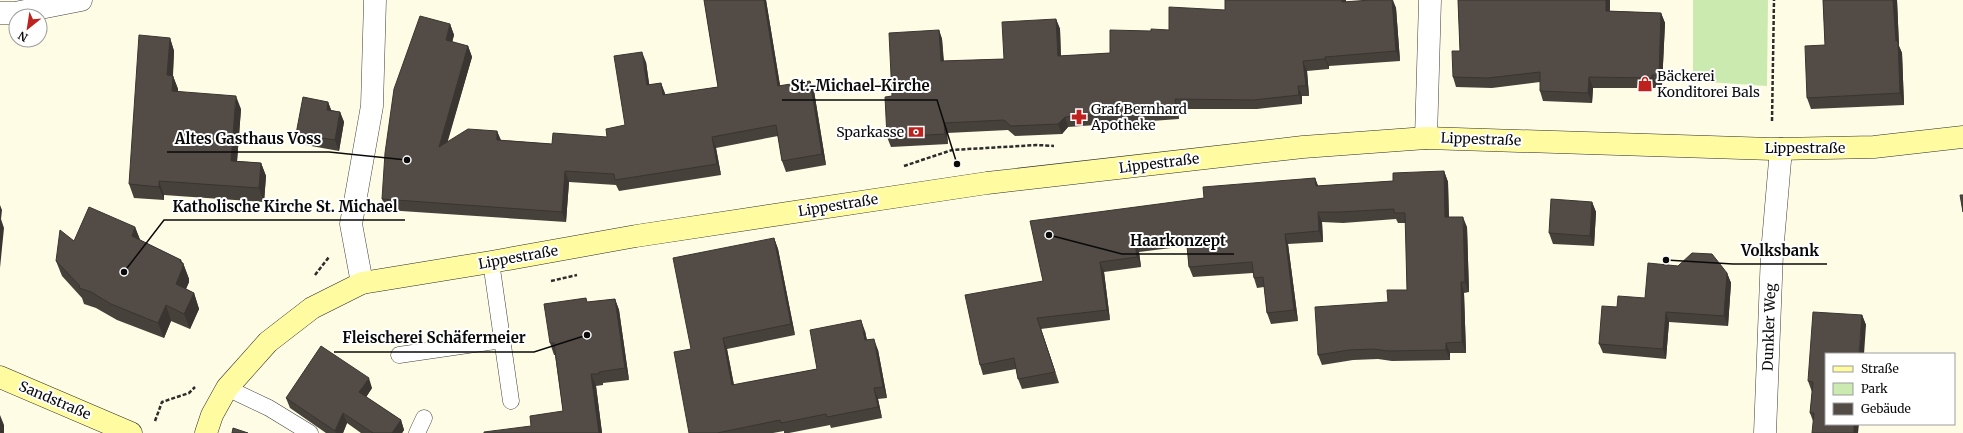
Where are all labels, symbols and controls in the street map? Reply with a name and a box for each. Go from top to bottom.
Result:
north arrow [8,8,48,48]
text: N [15,28,30,45]
place label: Bäckerei Konditorei Bals [1657,67,1760,101]
callout: St.-Michael-Kirche [782,73,937,100]
shop icon: Bäckerei Konditorei Bals [1636,75,1654,93]
text: St.-Michael-Kirche [790,76,930,95]
place label: Graf Bernhard Apotheke [1090,100,1187,134]
pharmacy icon: Graf Bernhard Apotheke [1070,108,1088,126]
place label: Sparkasse [836,123,904,141]
bank icon: Sparkasse [907,123,925,141]
callout: Altes Gasthaus Voss [167,125,329,152]
text: Altes Gasthaus Voss [174,129,322,148]
street label: Lippestraße [1440,129,1522,149]
street label: Lippestraße [1765,139,1845,157]
street label: Lippestraße [1118,149,1200,177]
street label: Lippestraße [797,190,879,220]
callout: Katholische Kirche St. Michael [164,193,405,220]
text: Katholische Kirche St. Michael [172,197,398,216]
callout: Haarkonzept [1122,227,1234,254]
text: Haarkonzept [1130,231,1226,250]
callout: Volksbank [1733,237,1827,264]
street label: Lippestraße [477,241,559,273]
text: Volksbank [1740,241,1819,260]
street label: Dunkler Weg [1758,282,1780,371]
callout: Fleischerei Schäfermeier [334,325,534,352]
text: Fleischerei Schäfermeier [342,328,526,347]
legend [1825,353,1955,425]
text: Straße [1861,361,1899,376]
street label: Sandstraße [16,377,94,423]
text: Park [1861,381,1888,396]
text: Gebäude [1861,401,1911,416]

